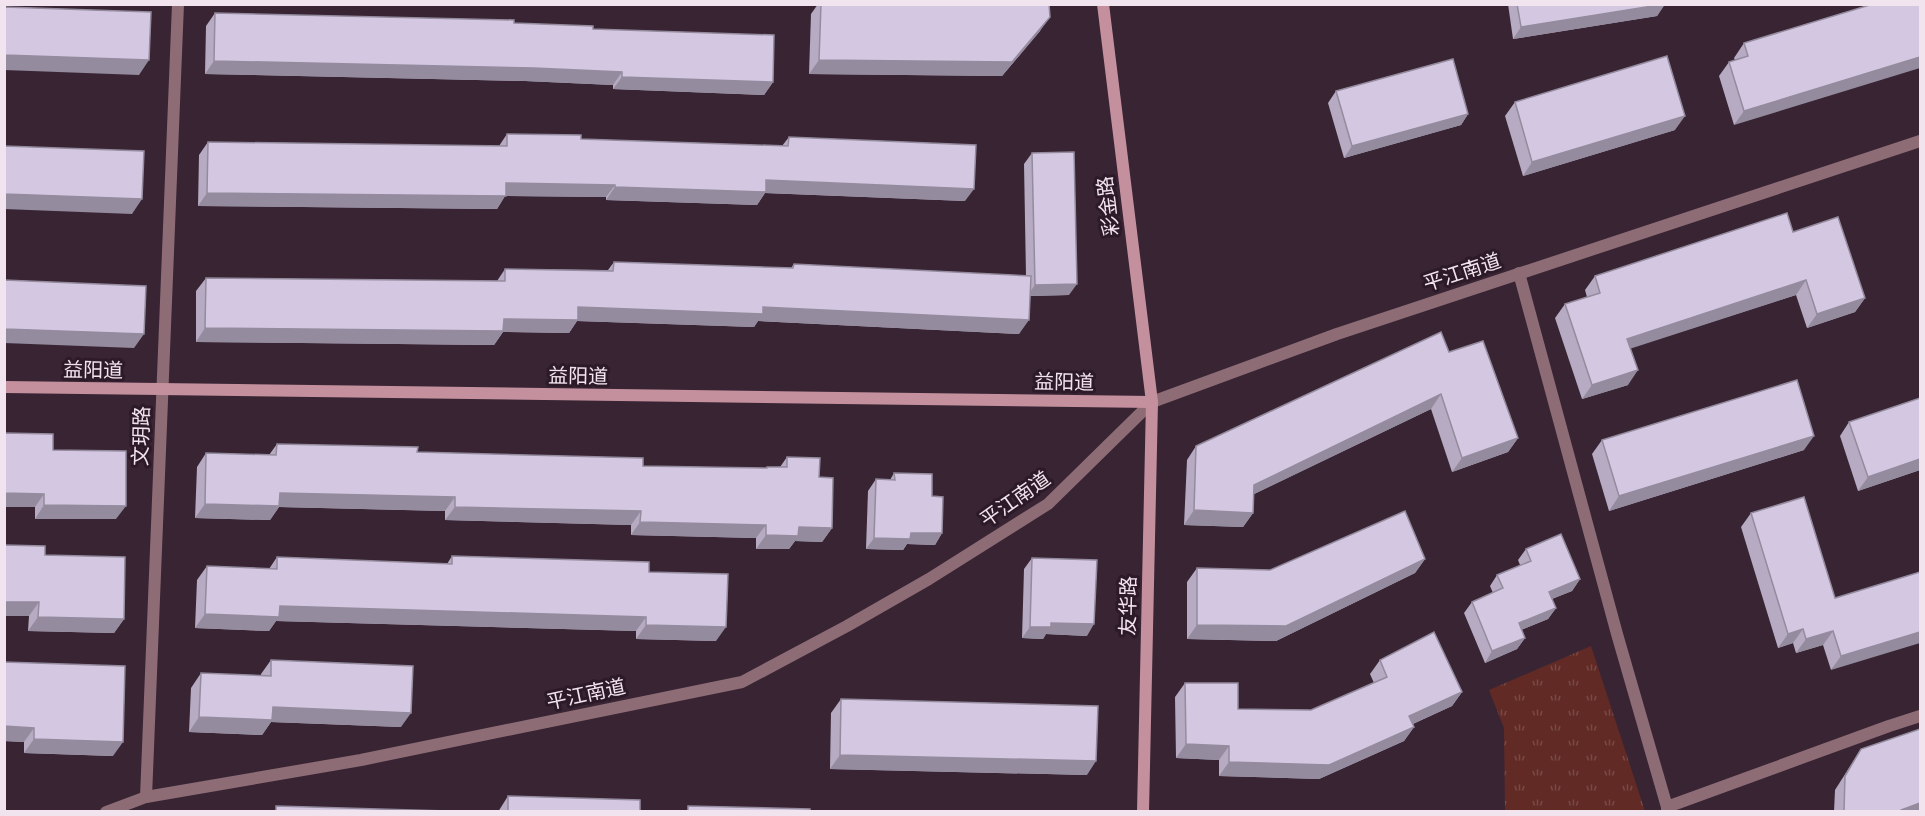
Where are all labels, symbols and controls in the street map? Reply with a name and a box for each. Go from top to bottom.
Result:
street label: 彩金路 [1092,175,1124,237]
street label: 平江南道 [1420,248,1504,296]
street label: 益阳道 [63,357,123,383]
street label: 益阳道 [548,363,608,389]
street label: 益阳道 [1034,369,1094,395]
street label: 文玥路 [128,406,154,466]
street label: 平江南道 [975,466,1055,532]
street label: 友华路 [1115,576,1141,636]
street label: 平江南道 [544,674,628,714]

